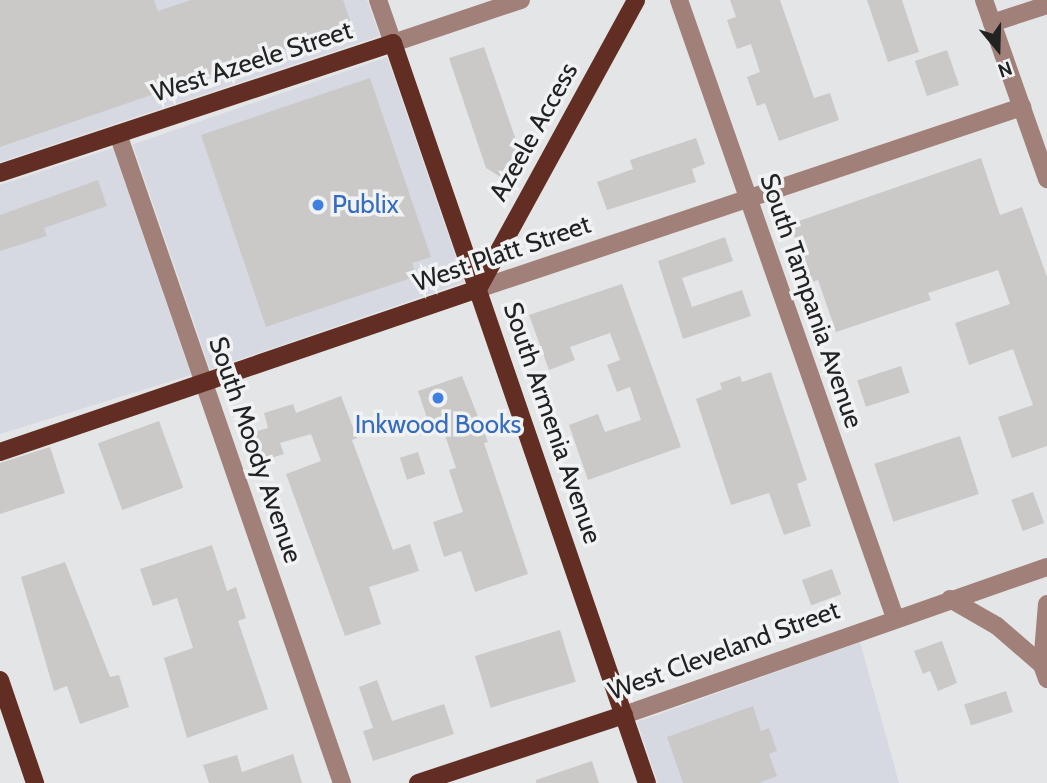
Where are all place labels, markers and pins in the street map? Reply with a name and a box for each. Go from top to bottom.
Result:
place label: Publix [332,189,399,221]
marker: Publix [310,197,326,213]
marker: Inkwood Books [430,390,446,406]
place label: Inkwood Books [355,409,521,441]

